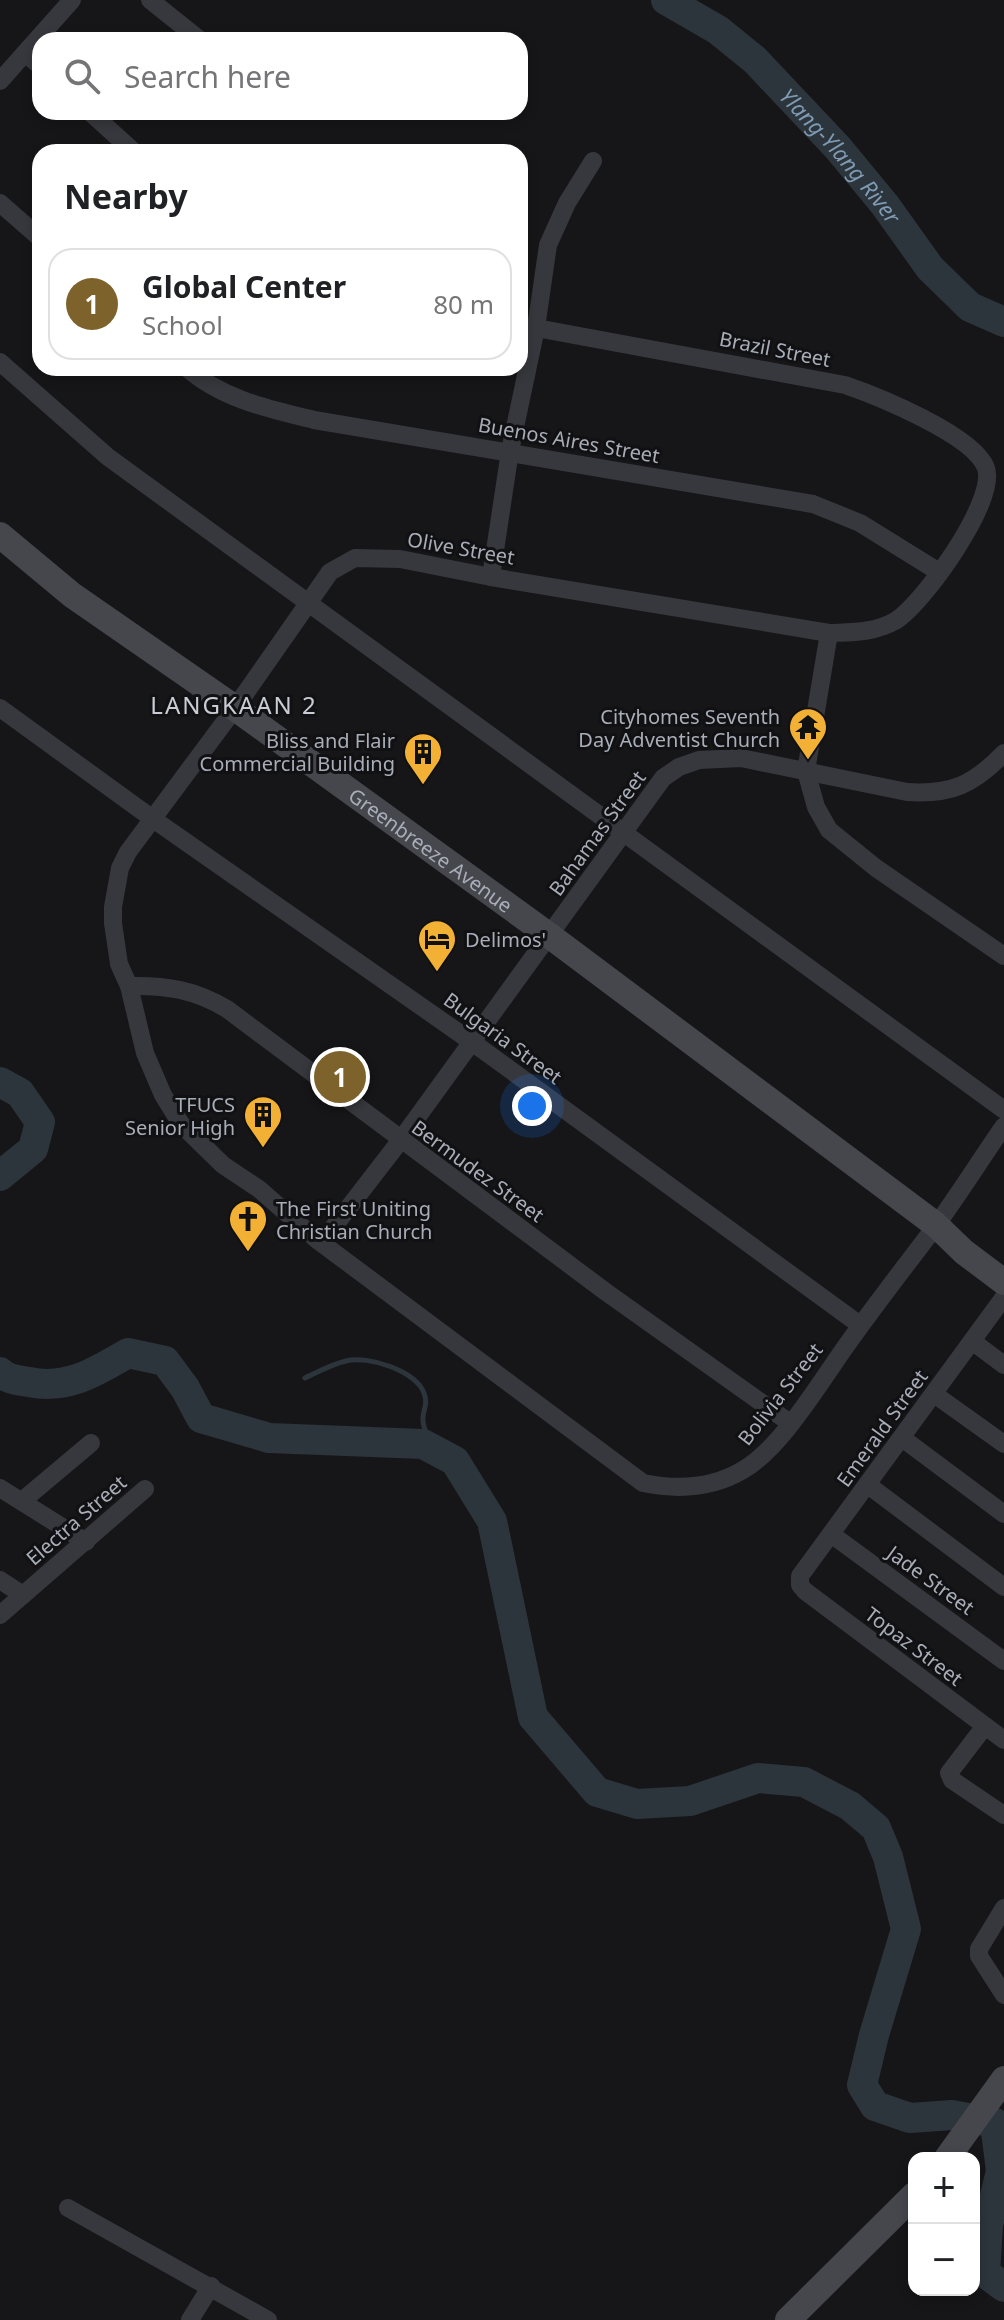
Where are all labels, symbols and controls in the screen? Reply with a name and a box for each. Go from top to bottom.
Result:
search box [32,32,528,120]
icon: search [60,54,104,98]
text: Search here [124,56,291,97]
water label: Ylang-Ylang River [774,81,909,230]
text: Nearby [64,173,188,219]
text: Global Center [142,266,346,307]
text: 1 [85,286,99,322]
text: 80 m [433,286,494,322]
text: School [142,307,223,343]
street label: Brazil Street [717,325,833,373]
street label: Buenos Aires Street [476,411,662,469]
street label: Olive Street [405,525,517,571]
district label: LANGKAAN 2 [150,688,318,721]
place label: Cityhomes Seventh Day Adventist Church [578,703,780,753]
temple icon: Cityhomes Seventh Day Adventist Church [787,706,829,761]
place label: Bliss and Flair Commercial Building [200,727,395,777]
building icon: Bliss and Flair Commercial Building [402,731,444,786]
street label: Bahamas Street [542,765,652,901]
street label: Greenbreeze Avenue [344,781,518,918]
hotel icon: Delimos' [416,918,458,973]
place label: Delimos' [465,926,546,953]
street label: Bulgaria Street [439,986,567,1090]
pin: 1 [314,1047,366,1107]
your location [512,1086,552,1126]
place label: TFUCS Senior High [125,1091,235,1141]
building icon: TFUCS Senior High [242,1094,284,1149]
street label: Bermudez Street [406,1114,550,1228]
place label: The First Uniting Christian Church [276,1195,432,1245]
church icon: The First Uniting Christian Church [227,1198,269,1253]
street label: Bolivia Street [731,1337,829,1451]
street label: Emerald Street [830,1364,934,1492]
street label: Electra Street [20,1469,132,1571]
street label: Jade Street [880,1538,980,1621]
street label: Topaz Street [860,1600,968,1692]
map controls [908,2152,980,2296]
button: + [908,2152,980,2224]
button: − [908,2224,980,2296]

